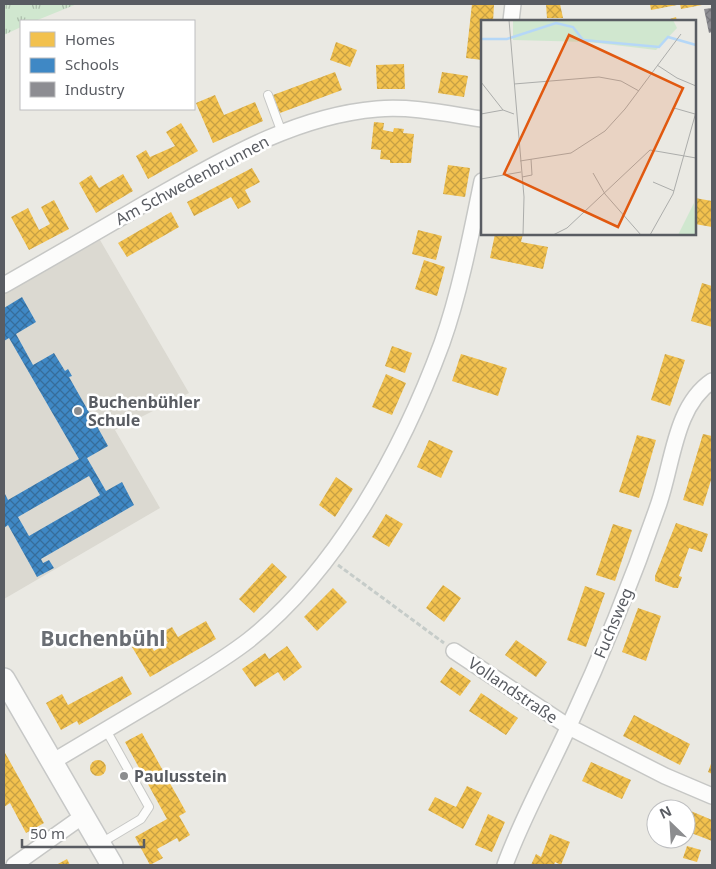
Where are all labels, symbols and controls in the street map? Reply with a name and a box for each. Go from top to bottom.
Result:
legend [20,20,195,110]
inset map [481,20,696,235]
text: Homes [65,29,115,49]
text: Schools [65,54,119,74]
text: Industry [65,79,125,99]
street label: Am Schwedenbrunnen [111,130,273,230]
place label: Buchenbühler Schule [88,391,200,431]
marker: Buchenbühler Schule [72,405,84,417]
street label: Fuchsweg [588,584,638,662]
district label: Buchenbühl [40,624,166,652]
street label: Vollandstraße [464,652,562,728]
place label: Paulusstein [134,765,227,787]
marker: Paulusstein [118,770,130,782]
north arrow [646,799,696,849]
text: N [656,801,674,823]
scale bar [22,816,145,848]
text: 50 m [30,823,65,843]

